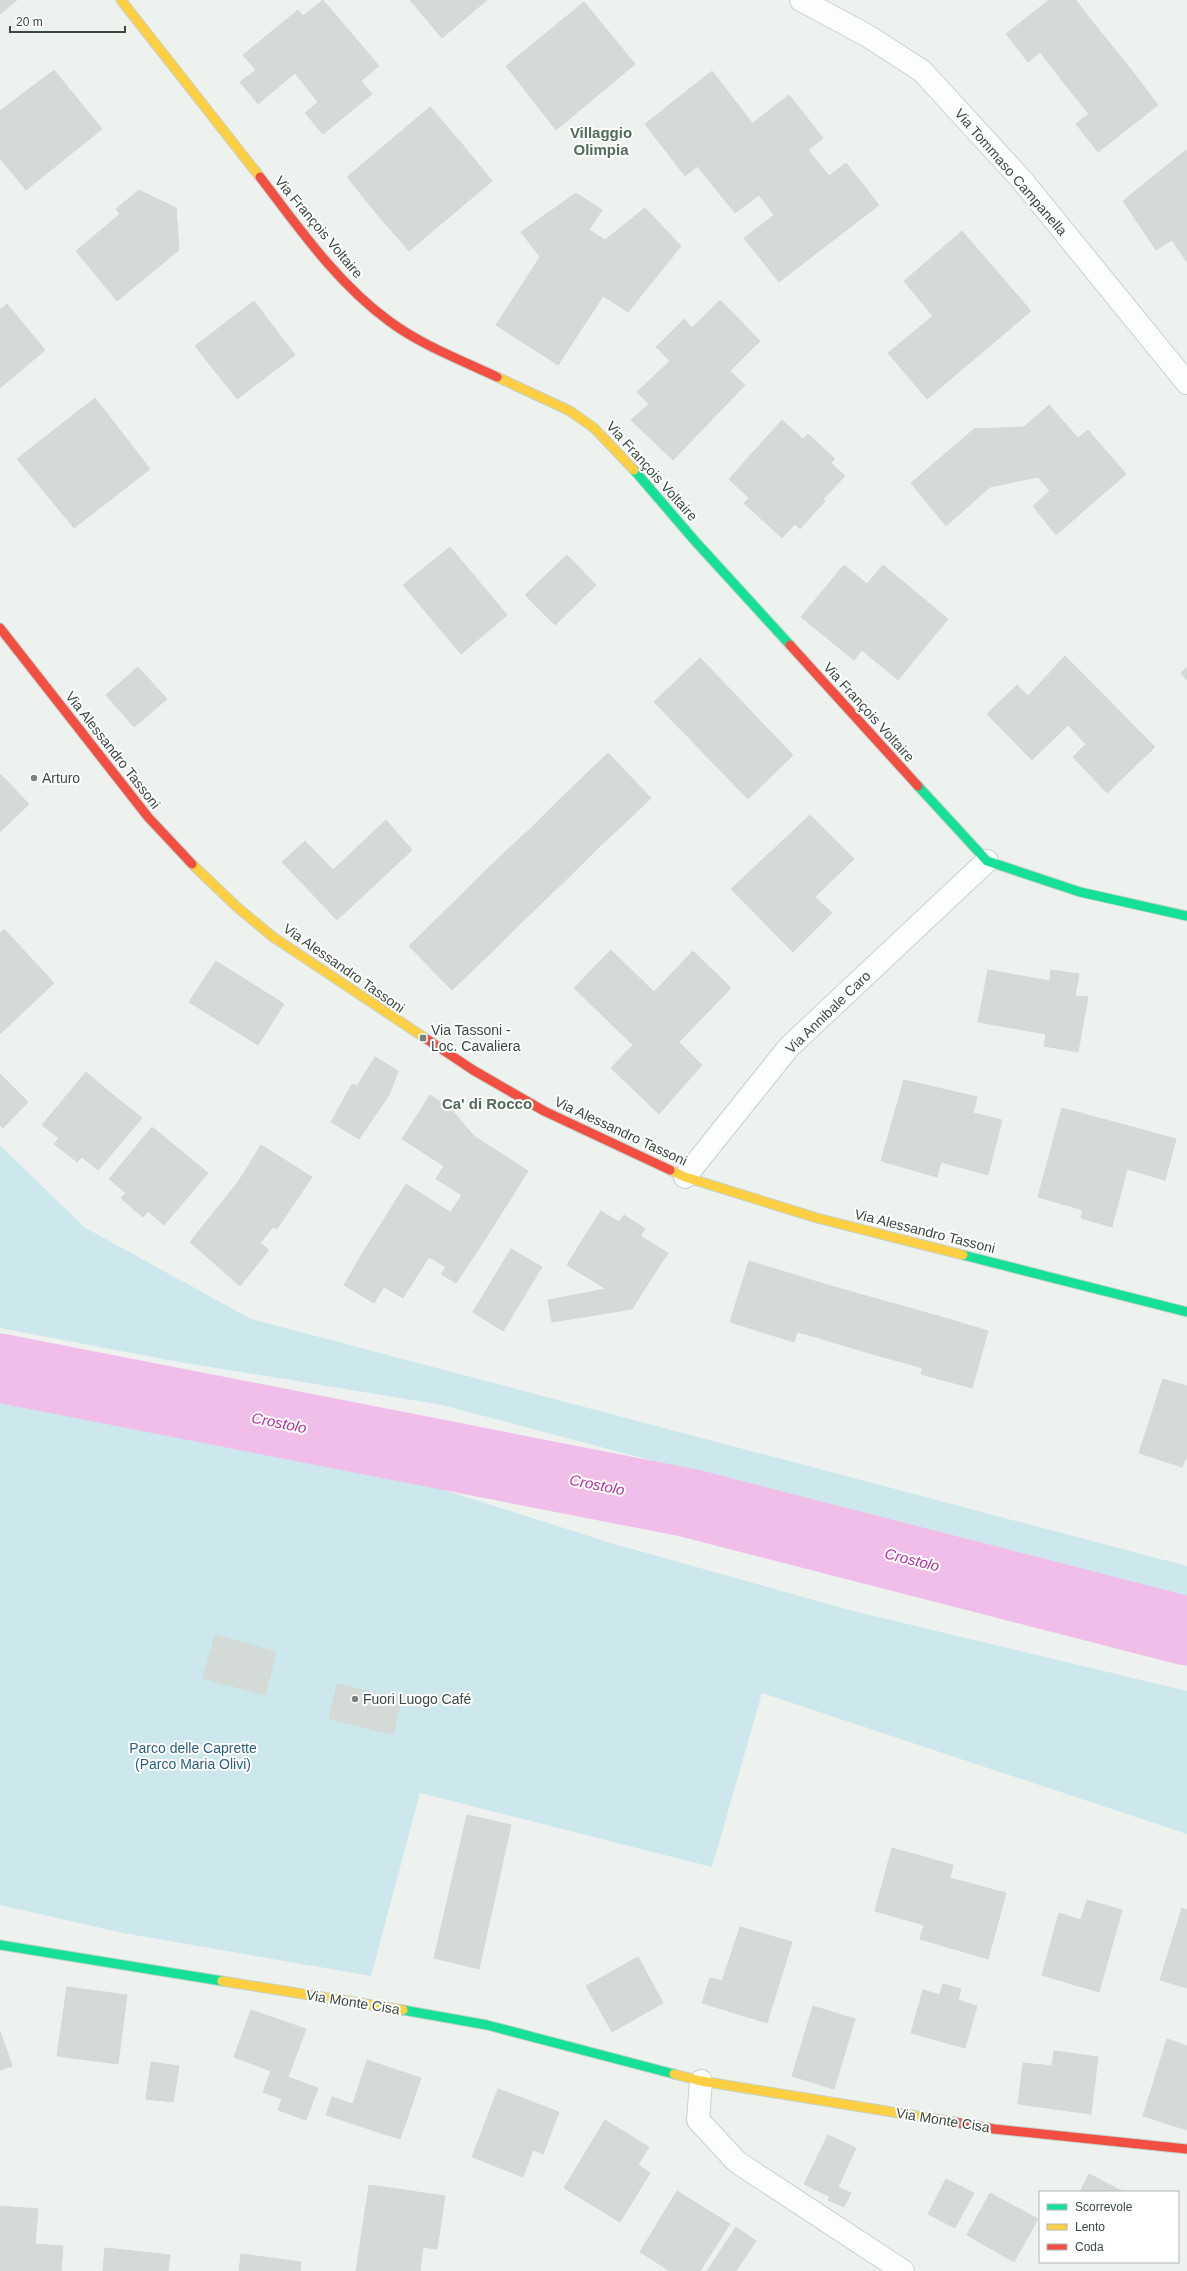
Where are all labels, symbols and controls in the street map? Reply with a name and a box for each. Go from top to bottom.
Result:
scale bar [10,8,125,34]
text: 20 m [16,15,43,29]
street label: Via Tommaso Campanella [952,105,1071,239]
district label: Villaggio Olimpia [570,124,632,158]
street label: Via François Voltaire [272,173,366,281]
street label: Via François Voltaire [603,418,701,524]
street label: Via François Voltaire [820,659,918,765]
street label: Via Alessandro Tassoni [62,688,164,812]
place label: Arturo [42,770,80,786]
marker: Arturo [29,773,39,783]
street label: Via Alessandro Tassoni [280,920,408,1016]
street label: Via Annibale Caro [782,967,874,1057]
place label: Via Tassoni - Loc. Cavaliera [431,1022,521,1054]
marker: Via Tassoni - Loc. Cavaliera [418,1033,428,1043]
street label: Via Alessandro Tassoni [552,1093,690,1169]
district label: Ca' di Rocco [442,1095,532,1112]
street label: Via Alessandro Tassoni [853,1206,997,1256]
water label: Crostolo [250,1409,308,1436]
water label: Crostolo [568,1471,626,1498]
water label: Crostolo [883,1545,941,1575]
place label: Fuori Luogo Café [363,1691,471,1707]
marker: Fuori Luogo Café [350,1694,360,1704]
park label: Parco delle Caprette (Parco Maria Olivi) [129,1740,257,1772]
street label: Via Monte Cisa [305,1987,401,2017]
street label: Via Monte Cisa [895,2105,991,2135]
legend [1039,2191,1179,2263]
text: Scorrevole [1075,2200,1133,2214]
text: Lento [1075,2220,1105,2234]
text: Coda [1075,2240,1104,2254]

